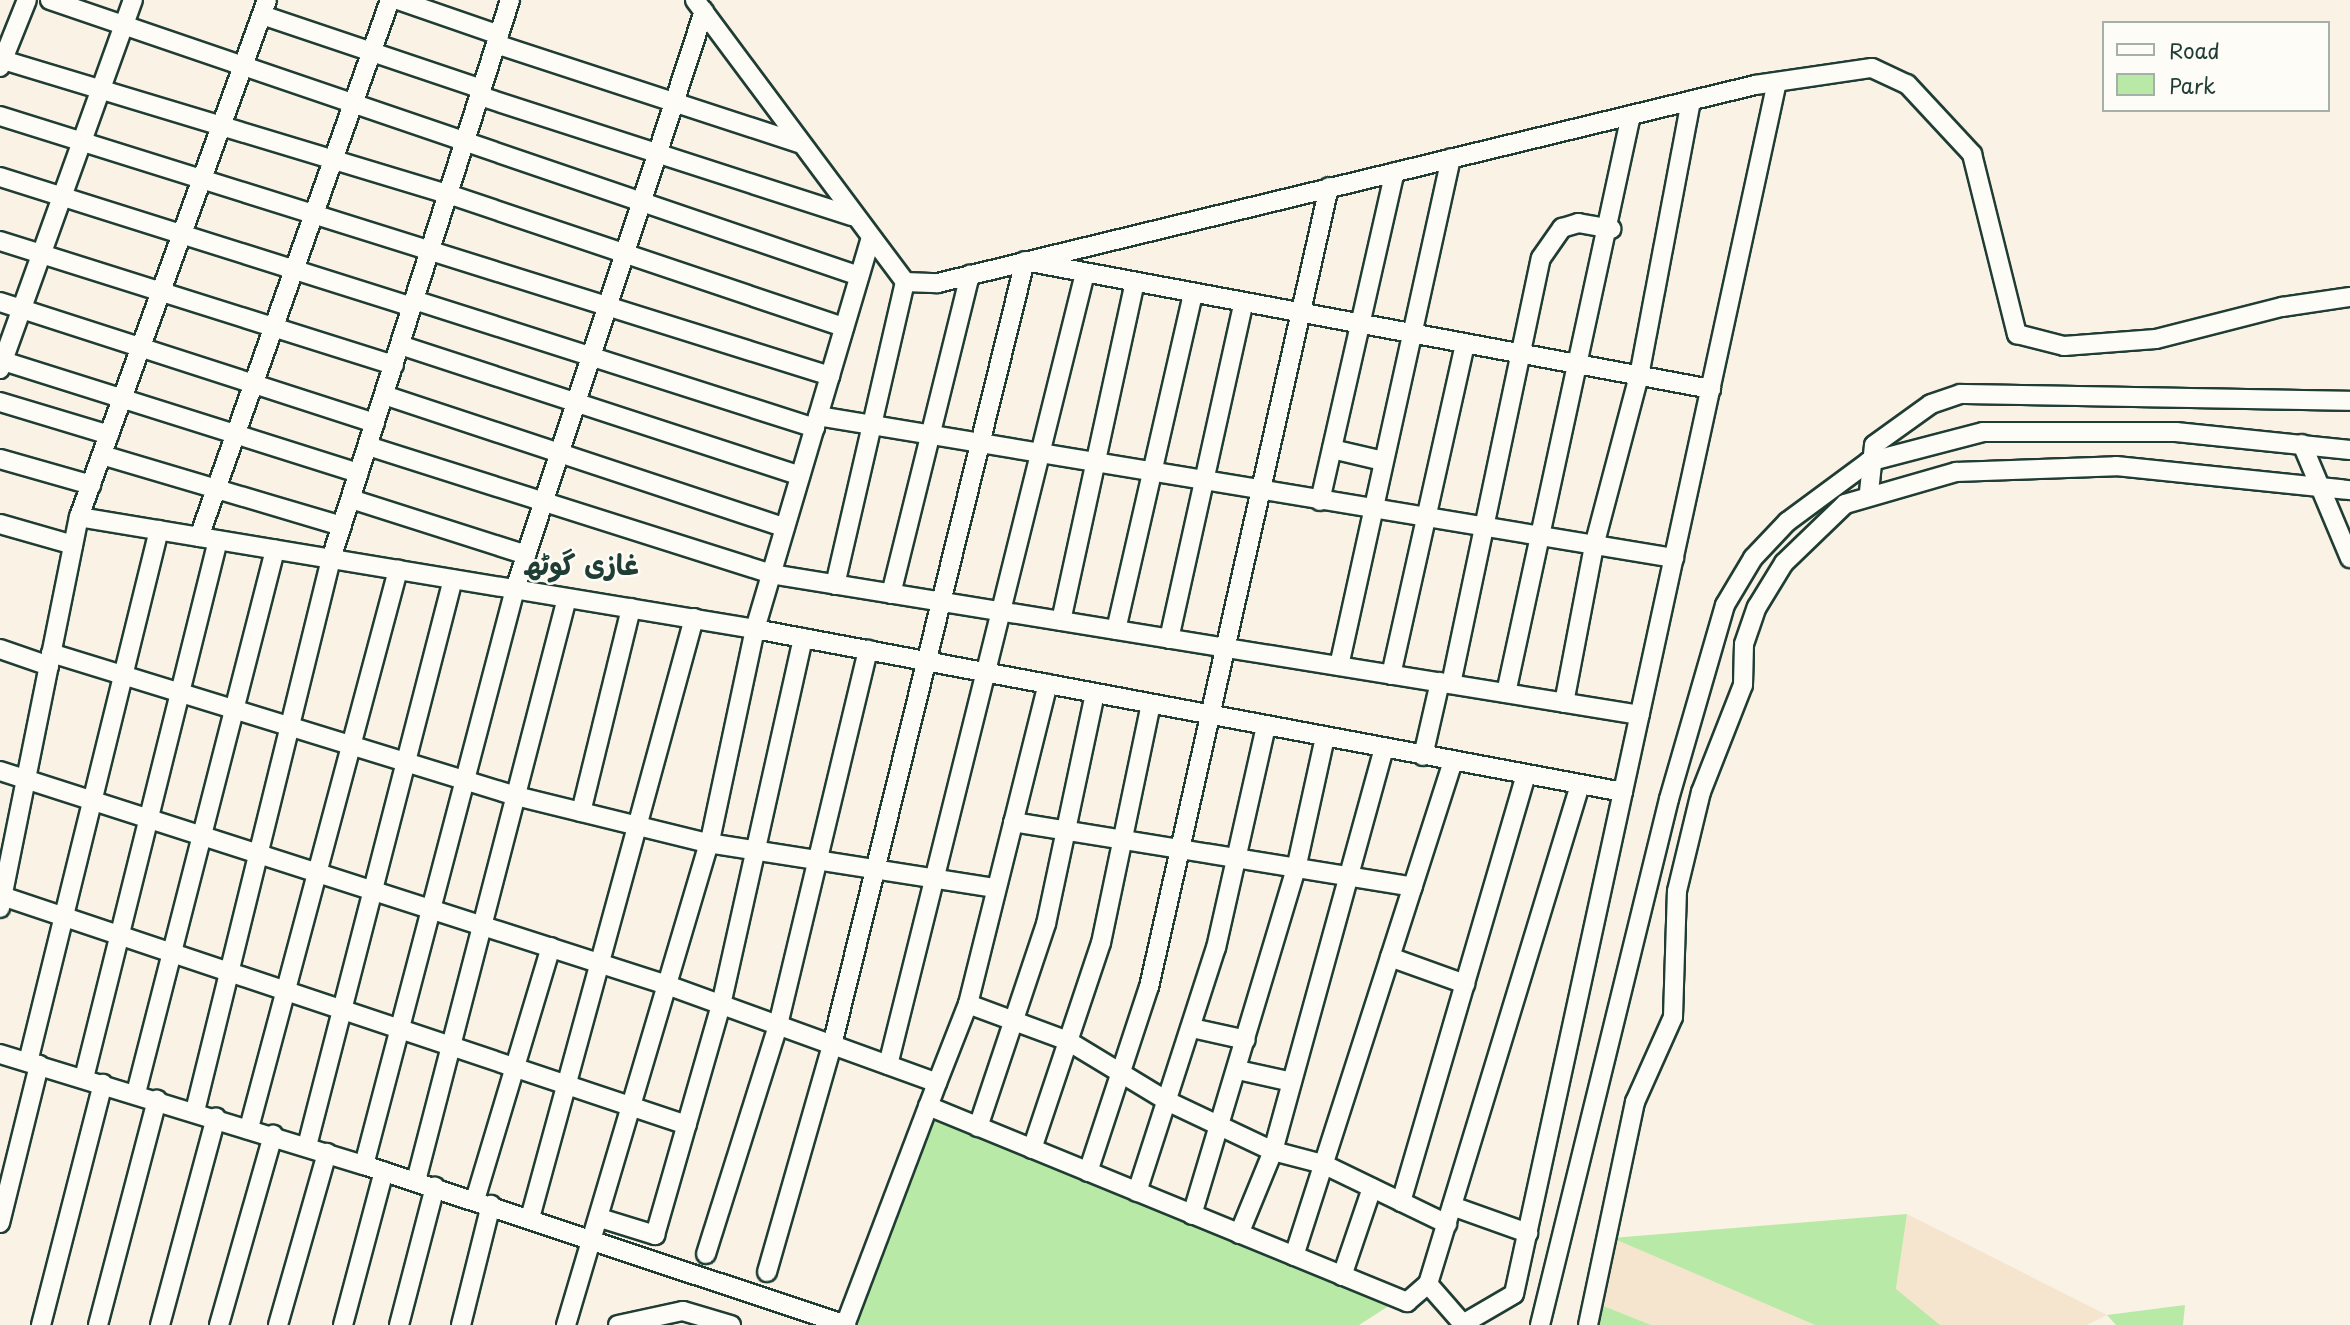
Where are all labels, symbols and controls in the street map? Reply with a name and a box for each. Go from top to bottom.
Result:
legend [2102,21,2329,112]
text: Road [2169,34,2220,66]
text: Park [2169,69,2216,101]
district label: غازی گوٹھ [523,547,639,581]

